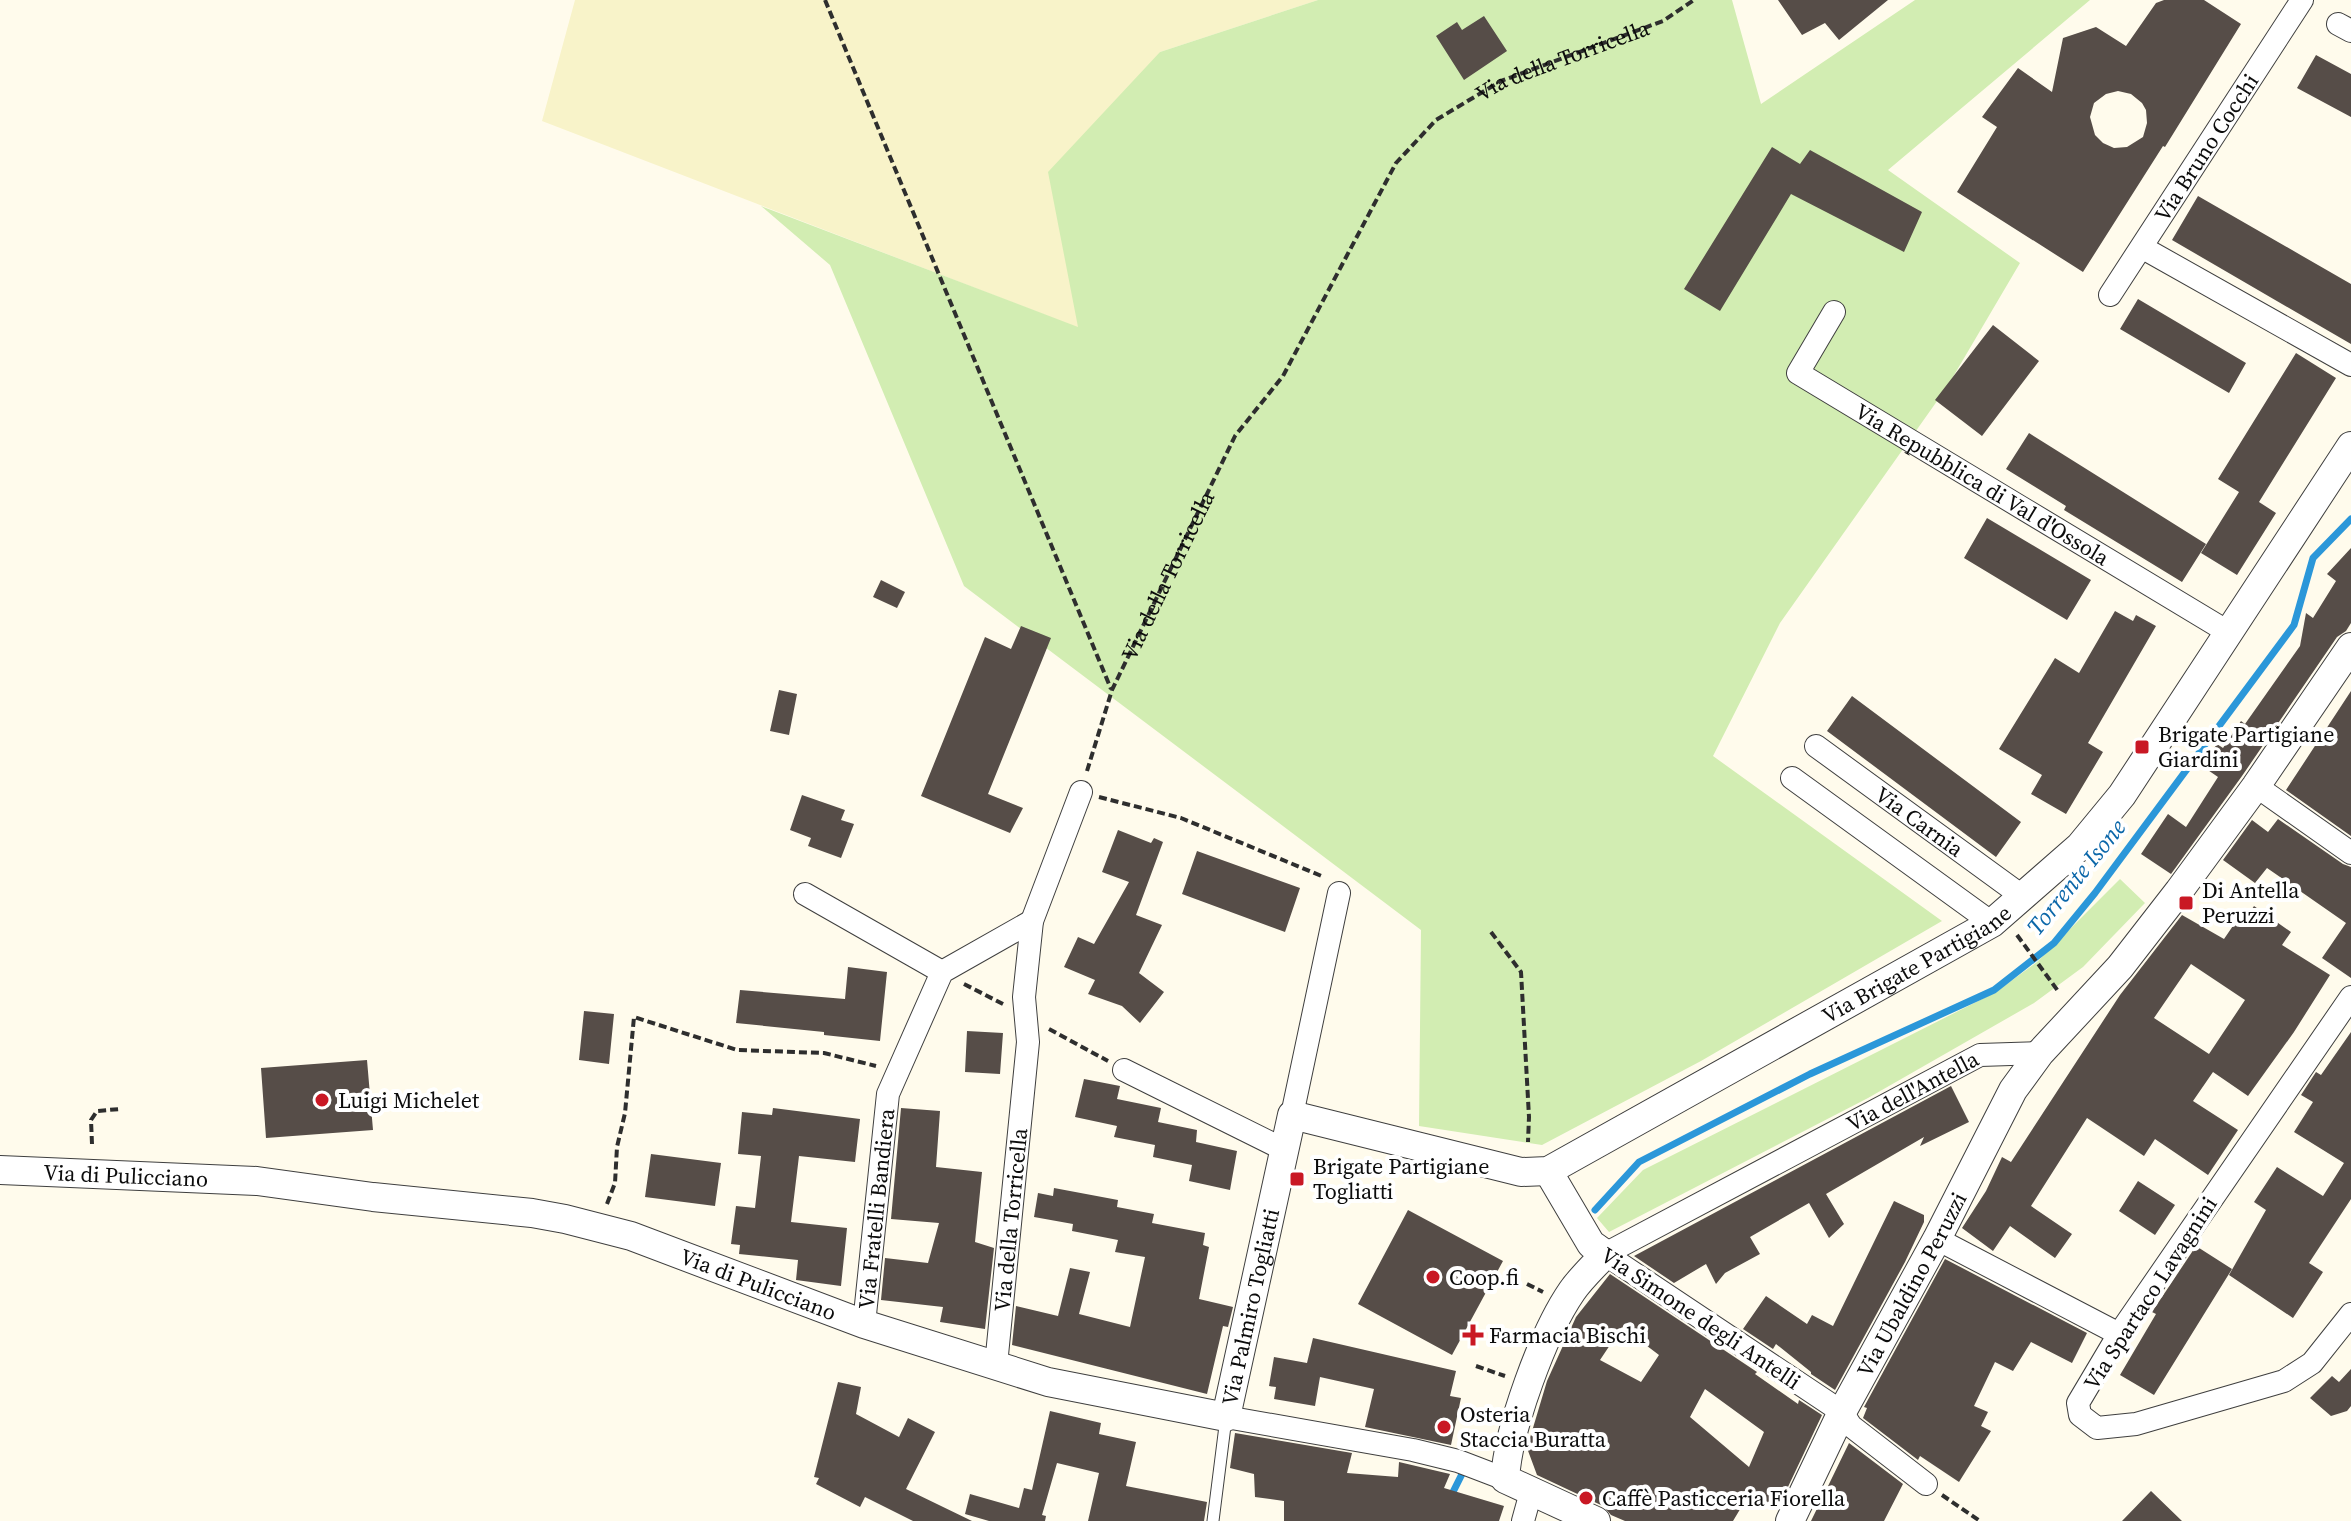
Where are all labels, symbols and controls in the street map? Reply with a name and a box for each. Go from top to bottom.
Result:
street label: Via della Torricella [1470,12,1654,108]
street label: Via Bruno Cocchi [2147,68,2265,227]
street label: Via Repubblica di Val d'Ossola [1850,396,2116,573]
street label: Via della Torricella [1114,485,1221,665]
place label: Brigate Partigiane Giardini [2158,719,2334,774]
marker: Brigate Partigiane Giardini [2133,738,2151,756]
street label: Via Carnia [1869,779,1970,864]
water label: Torrente Isone [2019,812,2133,942]
place label: Di Antella Peruzzi [2202,875,2300,930]
marker: Di Antella Peruzzi [2177,894,2195,912]
street label: Via Brigate Partigiane [1816,898,2018,1030]
street label: Via dell'Antella [1841,1043,1984,1138]
place label: Luigi Michelet [338,1085,480,1115]
marker: Luigi Michelet [313,1091,331,1109]
street label: Via Fratelli Bandiera [851,1106,901,1310]
street label: Via della Torricella [986,1126,1034,1313]
place label: Brigate Partigiane Togliatti [1313,1151,1489,1206]
street label: Via di Pulicciano [43,1157,209,1194]
marker: Brigate Partigiane Togliatti [1288,1170,1306,1188]
street label: Via Ubaldino Peruzzi [1849,1187,1973,1382]
street label: Via Spartaco Lavagnini [2076,1191,2224,1395]
street label: Via Palmiro Togliatti [1214,1206,1286,1408]
street label: Via Simone degli Antelli [1595,1240,1807,1396]
street label: Via di Pulicciano [676,1241,841,1327]
place label: Coop.fi [1449,1262,1519,1292]
marker: Coop.fi [1424,1268,1442,1286]
place label: Farmacia Bischi [1489,1320,1646,1350]
marker: Farmacia Bischi [1464,1326,1482,1344]
place label: Osteria Staccia Buratta [1460,1399,1607,1454]
marker: Osteria Staccia Buratta [1435,1418,1453,1436]
place label: Caffè Pasticceria Fiorella [1602,1483,1846,1513]
marker: Caffè Pasticceria Fiorella [1577,1489,1595,1507]

